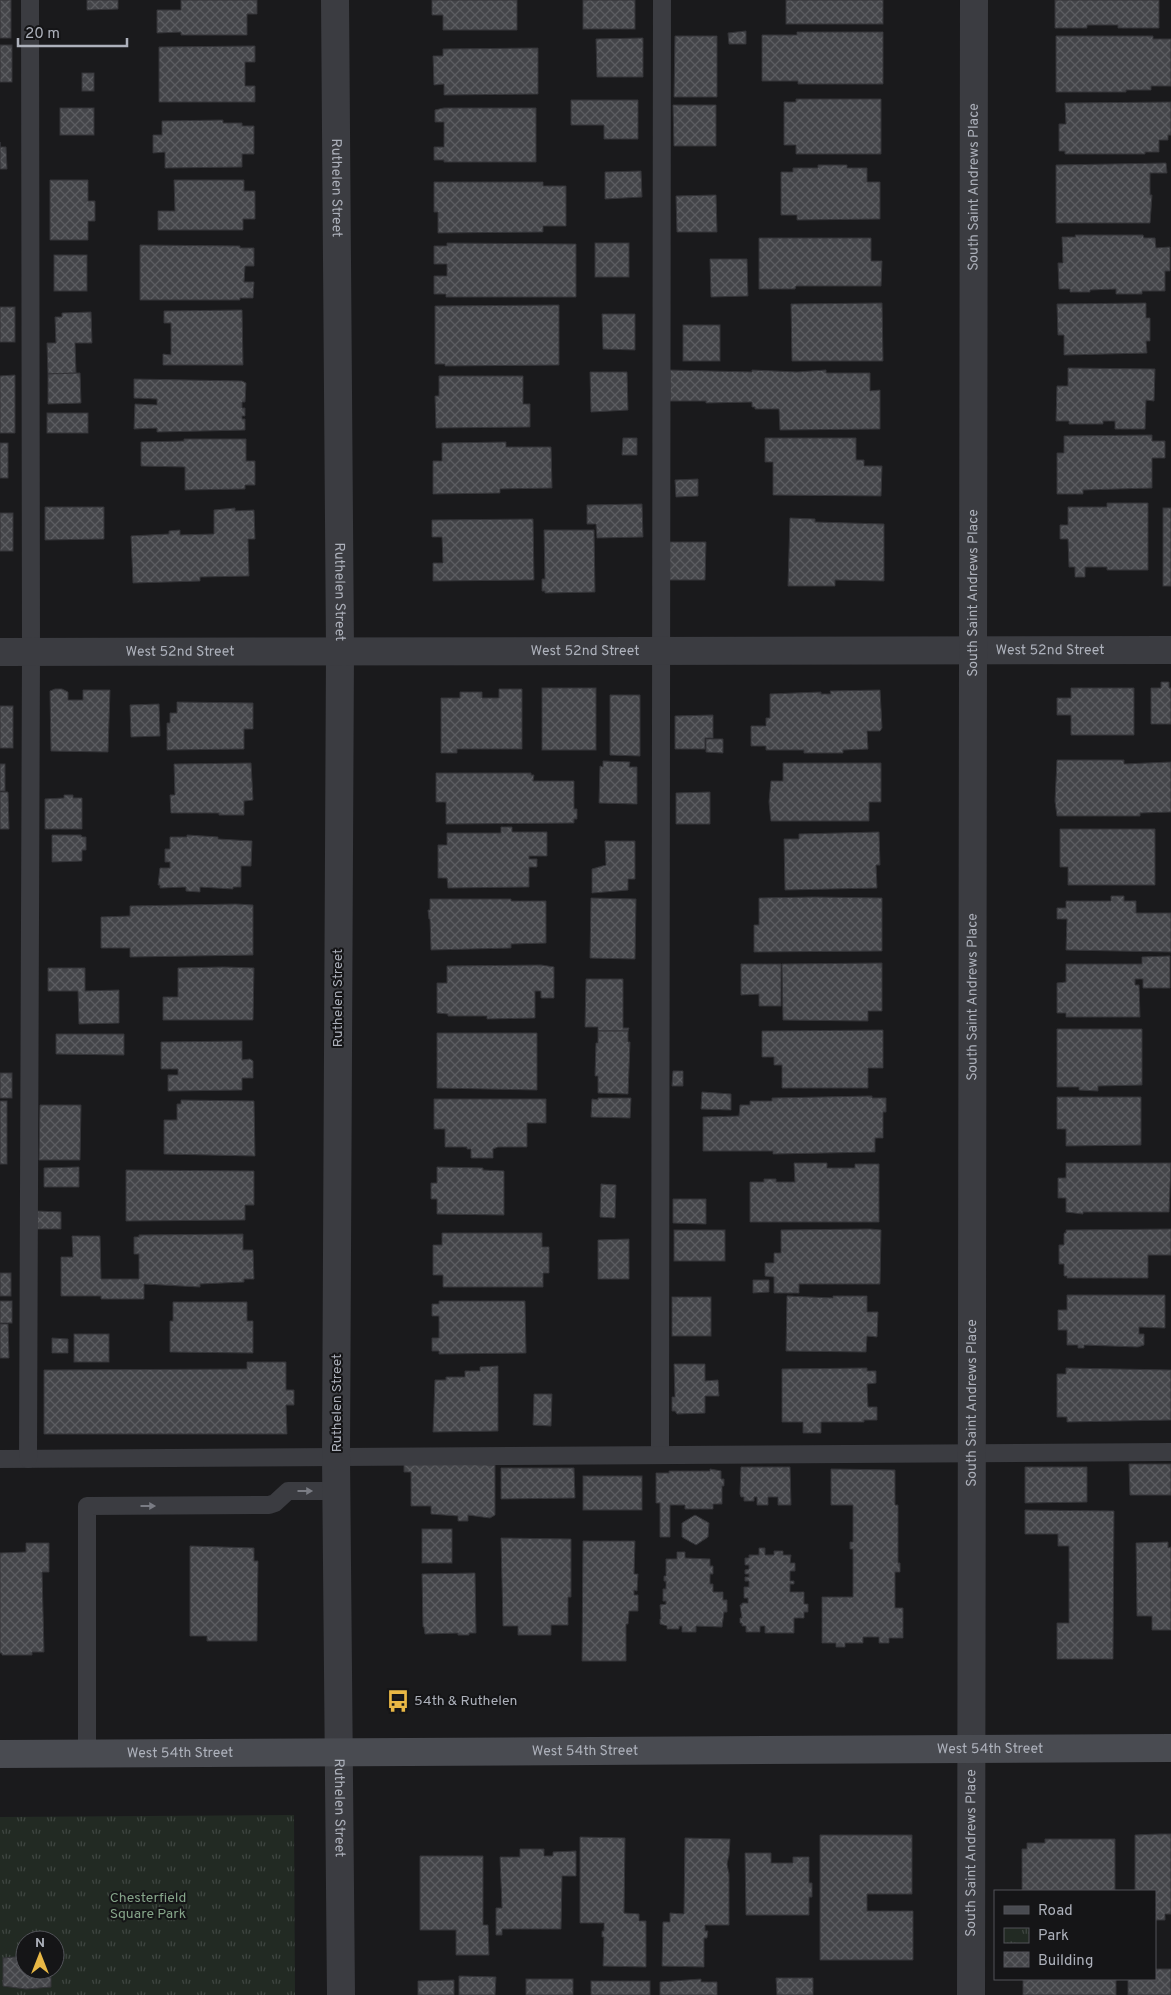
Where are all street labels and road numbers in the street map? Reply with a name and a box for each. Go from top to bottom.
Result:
street label: South Saint Andrews Place [965,103,982,271]
street label: Ruthelen Street [328,139,345,237]
street label: South Saint Andrews Place [964,509,982,677]
street label: Ruthelen Street [331,543,348,641]
street label: West 52nd Street [530,642,640,660]
street label: West 52nd Street [995,642,1105,659]
street label: West 52nd Street [125,643,235,660]
street label: South Saint Andrews Place [964,913,981,1081]
street label: Ruthelen Street [330,949,347,1047]
street label: South Saint Andrews Place [963,1319,981,1487]
street label: Ruthelen Street [329,1354,346,1452]
street label: West 54th Street [937,1740,1043,1758]
street label: West 54th Street [532,1742,638,1760]
street label: West 54th Street [127,1744,233,1762]
street label: Ruthelen Street [330,1758,348,1857]
street label: South Saint Andrews Place [963,1769,980,1937]

